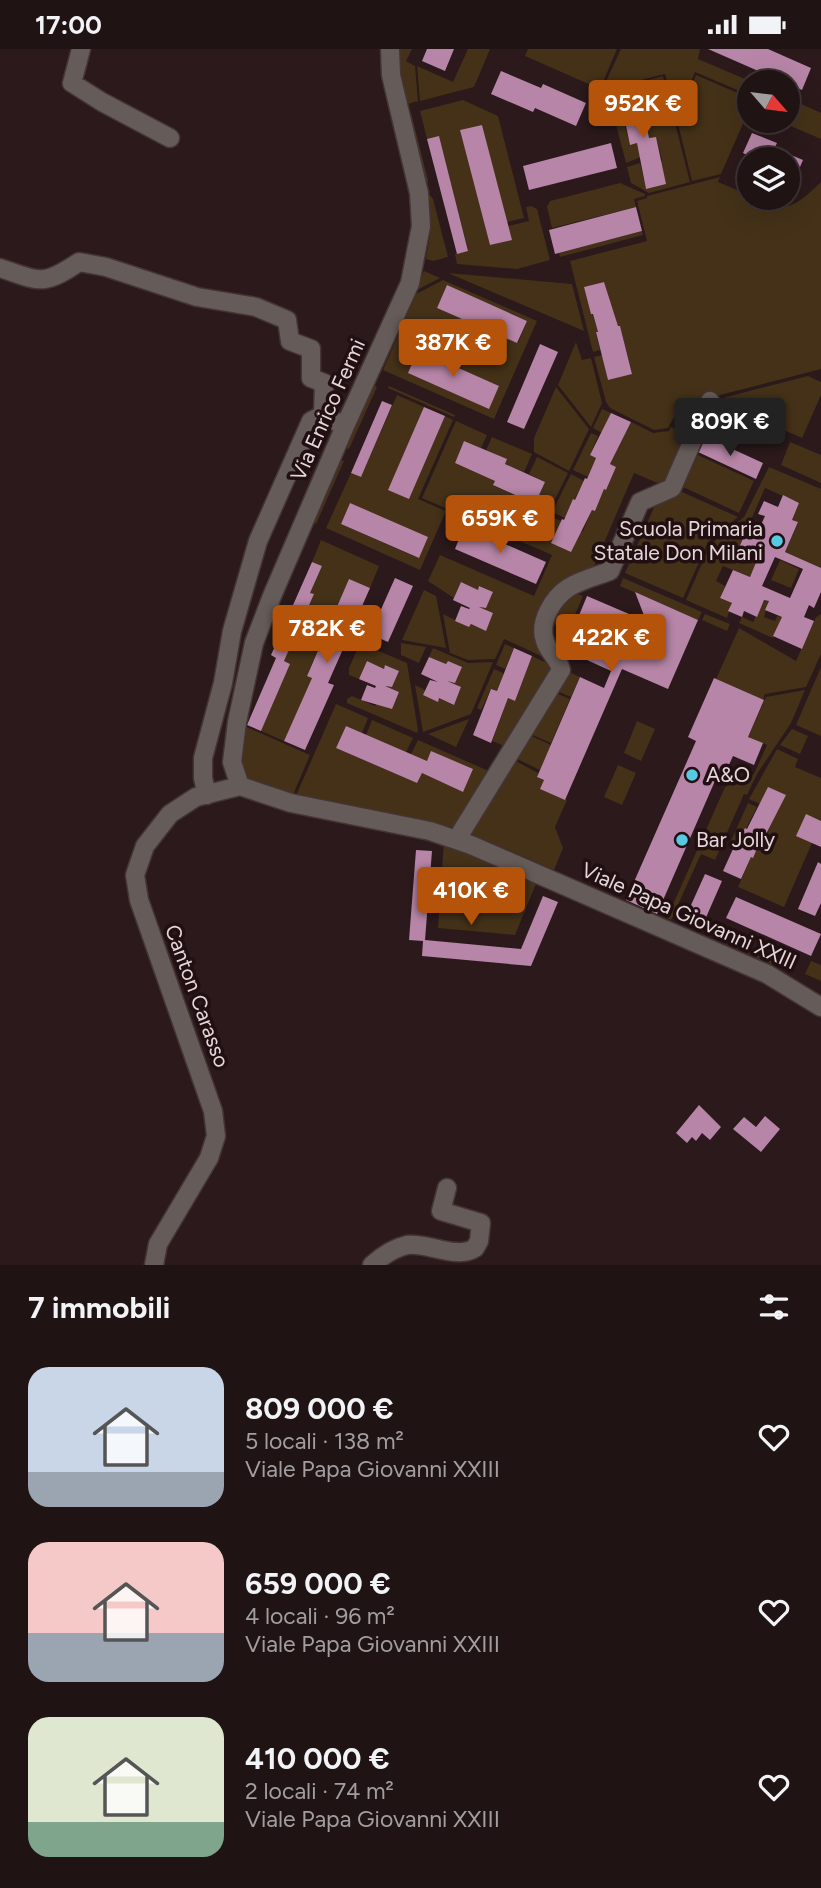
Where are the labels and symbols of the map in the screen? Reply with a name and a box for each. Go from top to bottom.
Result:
north arrow [737,70,800,133]
pin: 952K € [586,81,700,140]
pin: 387K € [396,319,510,379]
street label: Via Enrico Fermi [285,335,370,485]
pin: 809K € [673,399,787,458]
pin: 659K € [443,496,557,555]
place label: Scuola Primaria Statale Don Milani [594,516,763,565]
marker: Scuola Primaria Statale Don Milani [769,533,785,549]
pin: 782K € [270,605,384,665]
pin: 422K € [554,615,668,674]
place label: A&O [706,762,750,787]
marker: A&O [684,767,700,783]
place label: Bar Jolly [696,827,775,852]
marker: Bar Jolly [674,832,690,848]
street label: Viale Papa Giovanni XXIII [578,857,801,974]
pin: 410K € [414,867,528,927]
street label: Canton Carasso [160,921,235,1071]

